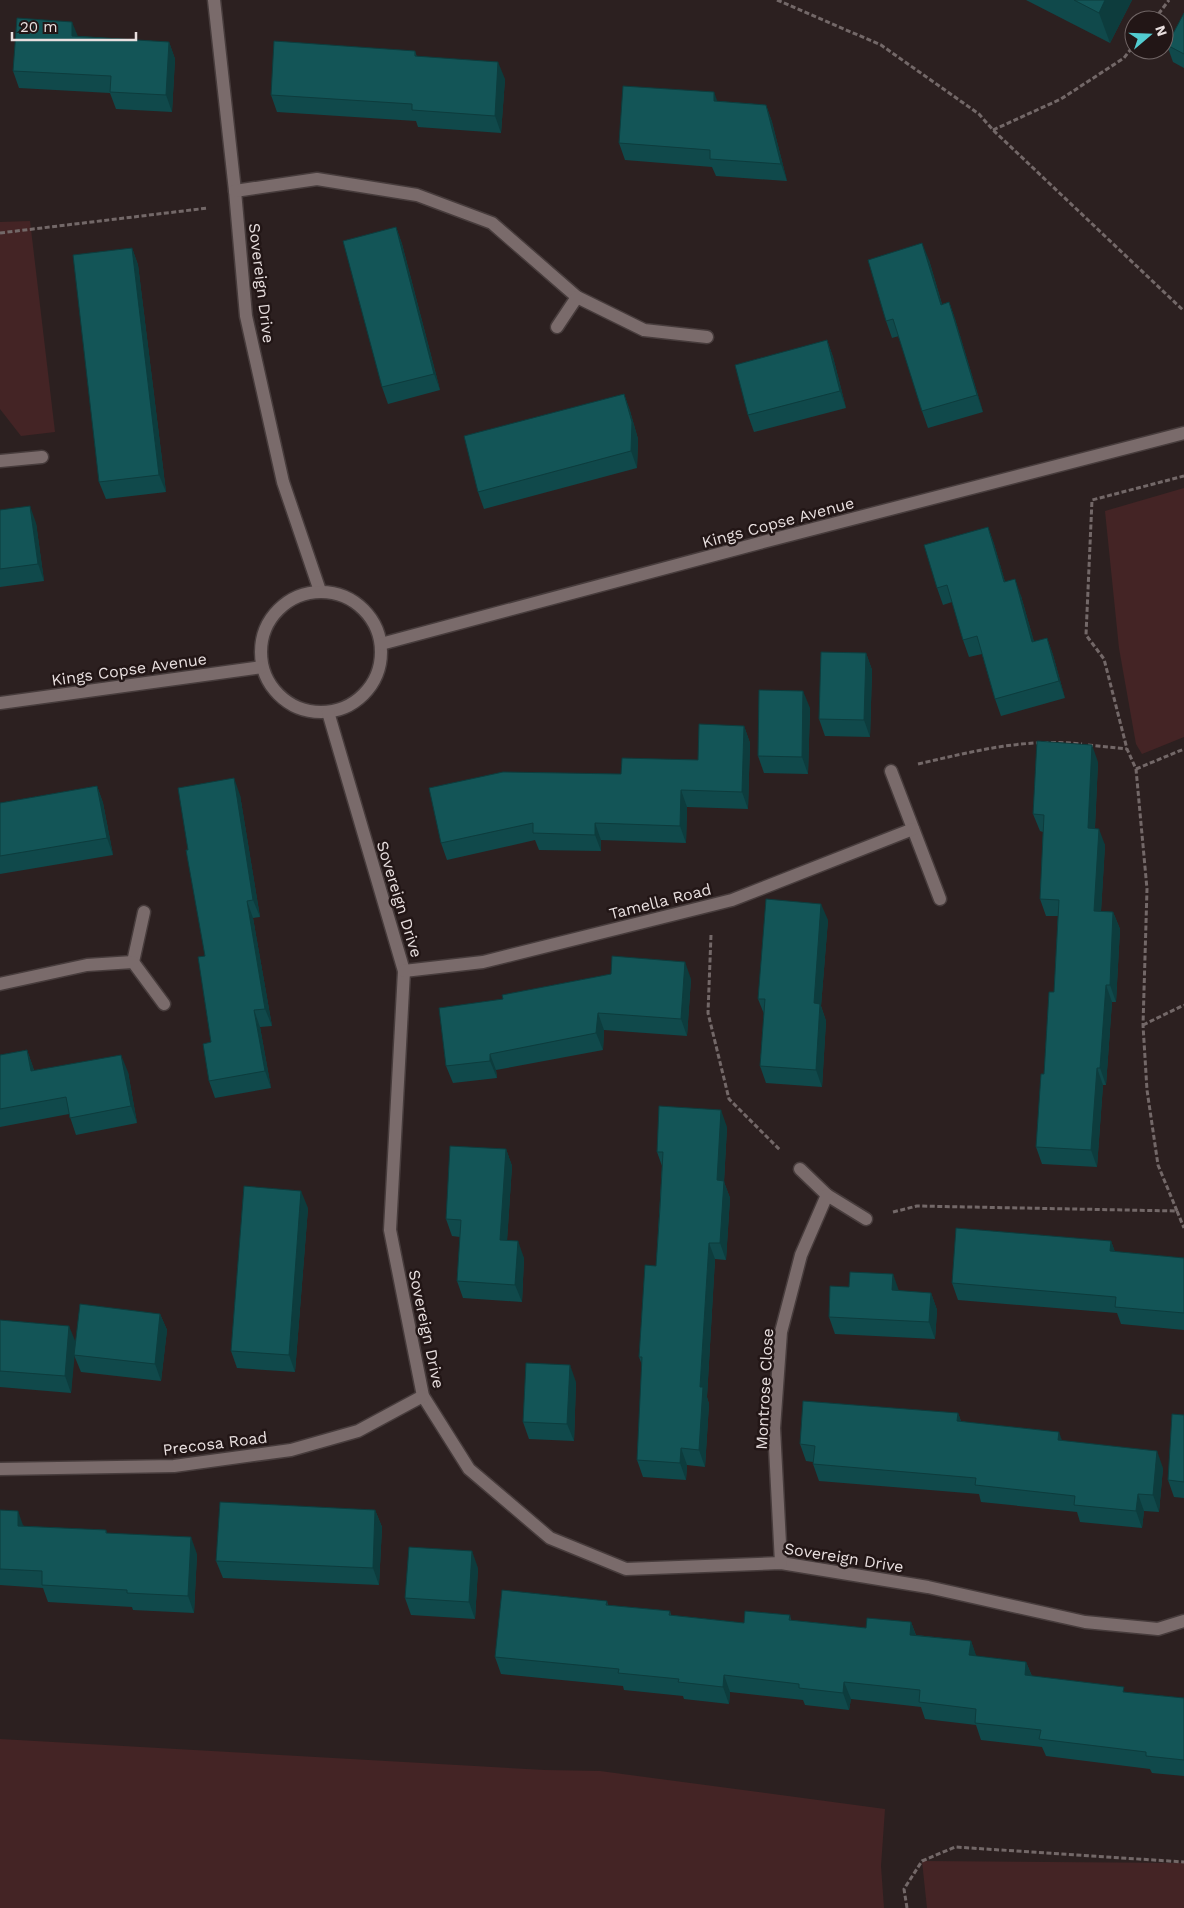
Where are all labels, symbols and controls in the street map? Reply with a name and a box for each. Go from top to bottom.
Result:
scale bar [12,10,136,42]
north arrow [1124,10,1174,60]
text: 20 m [20,18,58,36]
text: N [1152,23,1171,38]
street label: Sovereign Drive [245,222,278,344]
street label: Kings Copse Avenue [700,493,856,552]
street label: Kings Copse Avenue [50,649,208,690]
street label: Sovereign Drive [373,839,426,960]
street label: Tamella Road [607,880,713,923]
street label: Sovereign Drive [405,1268,448,1390]
street label: Montrose Close [752,1328,777,1450]
street label: Precosa Road [162,1428,269,1459]
street label: Sovereign Drive [783,1539,905,1576]

